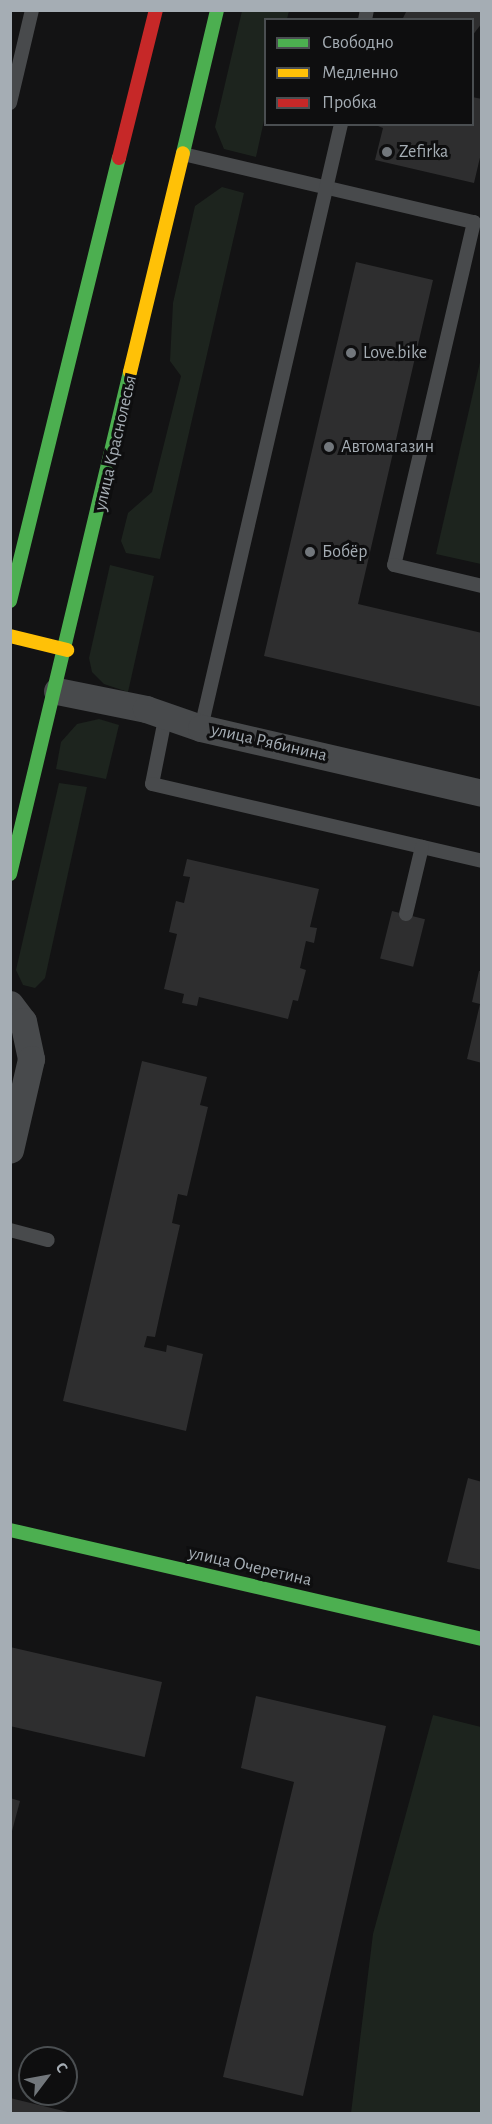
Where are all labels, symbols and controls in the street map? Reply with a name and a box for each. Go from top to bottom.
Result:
legend [264,18,474,126]
text: Свободно [322,34,394,52]
text: Медленно [322,64,398,82]
text: Пробка [322,94,377,112]
place label: Zefirka [399,141,448,163]
marker: Zefirka [380,145,394,159]
place label: Love.bike [363,342,427,364]
marker: Love.bike [344,346,358,360]
street label: улица Краснолесья [90,373,142,513]
place label: Автомагазин [341,436,434,458]
marker: Автомагазин [322,440,336,454]
place label: Бобёр [322,541,367,563]
marker: Бобёр [303,545,317,559]
street label: улица Рябинина [209,719,329,767]
street label: улица Очеретина [186,1542,314,1592]
north arrow [18,2046,78,2106]
text: С [52,2060,71,2076]

